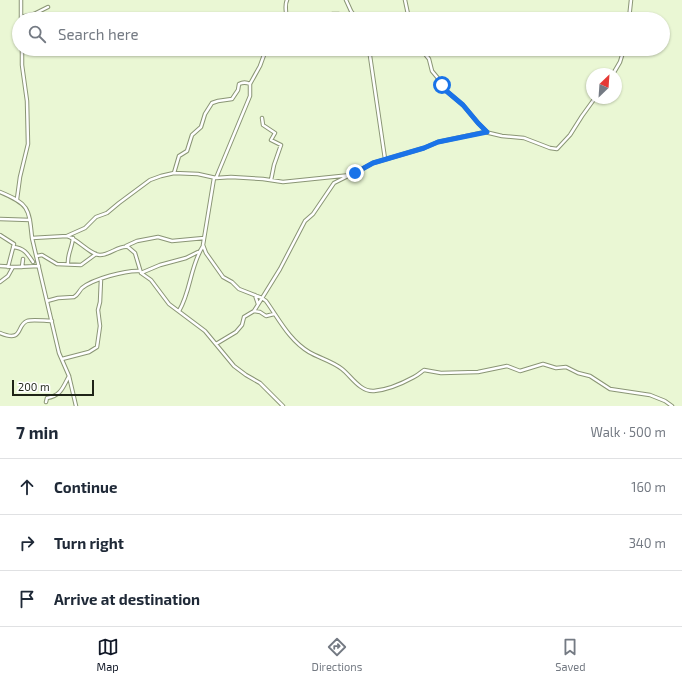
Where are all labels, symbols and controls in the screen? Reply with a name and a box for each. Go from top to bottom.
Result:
search box [12,12,670,56]
icon: search [26,23,48,45]
text: Search here [58,25,139,43]
north arrow [586,68,622,104]
route start [433,76,451,94]
route end [346,164,364,182]
scale bar [12,378,94,397]
text: 200 m [18,380,50,393]
text: 7 min [16,422,59,442]
text: Walk · 500 m [591,424,666,440]
icon: ahead [16,476,38,498]
text: Continue [54,478,117,496]
text: 160 m [631,479,666,495]
icon: right [16,532,38,554]
text: Turn right [54,534,124,552]
text: 340 m [629,535,666,551]
icon: arrive [16,588,38,610]
text: Arrive at destination [54,590,200,608]
tab: Map [97,636,119,673]
tab: Directions [312,636,362,673]
tab: Saved [555,636,586,673]

